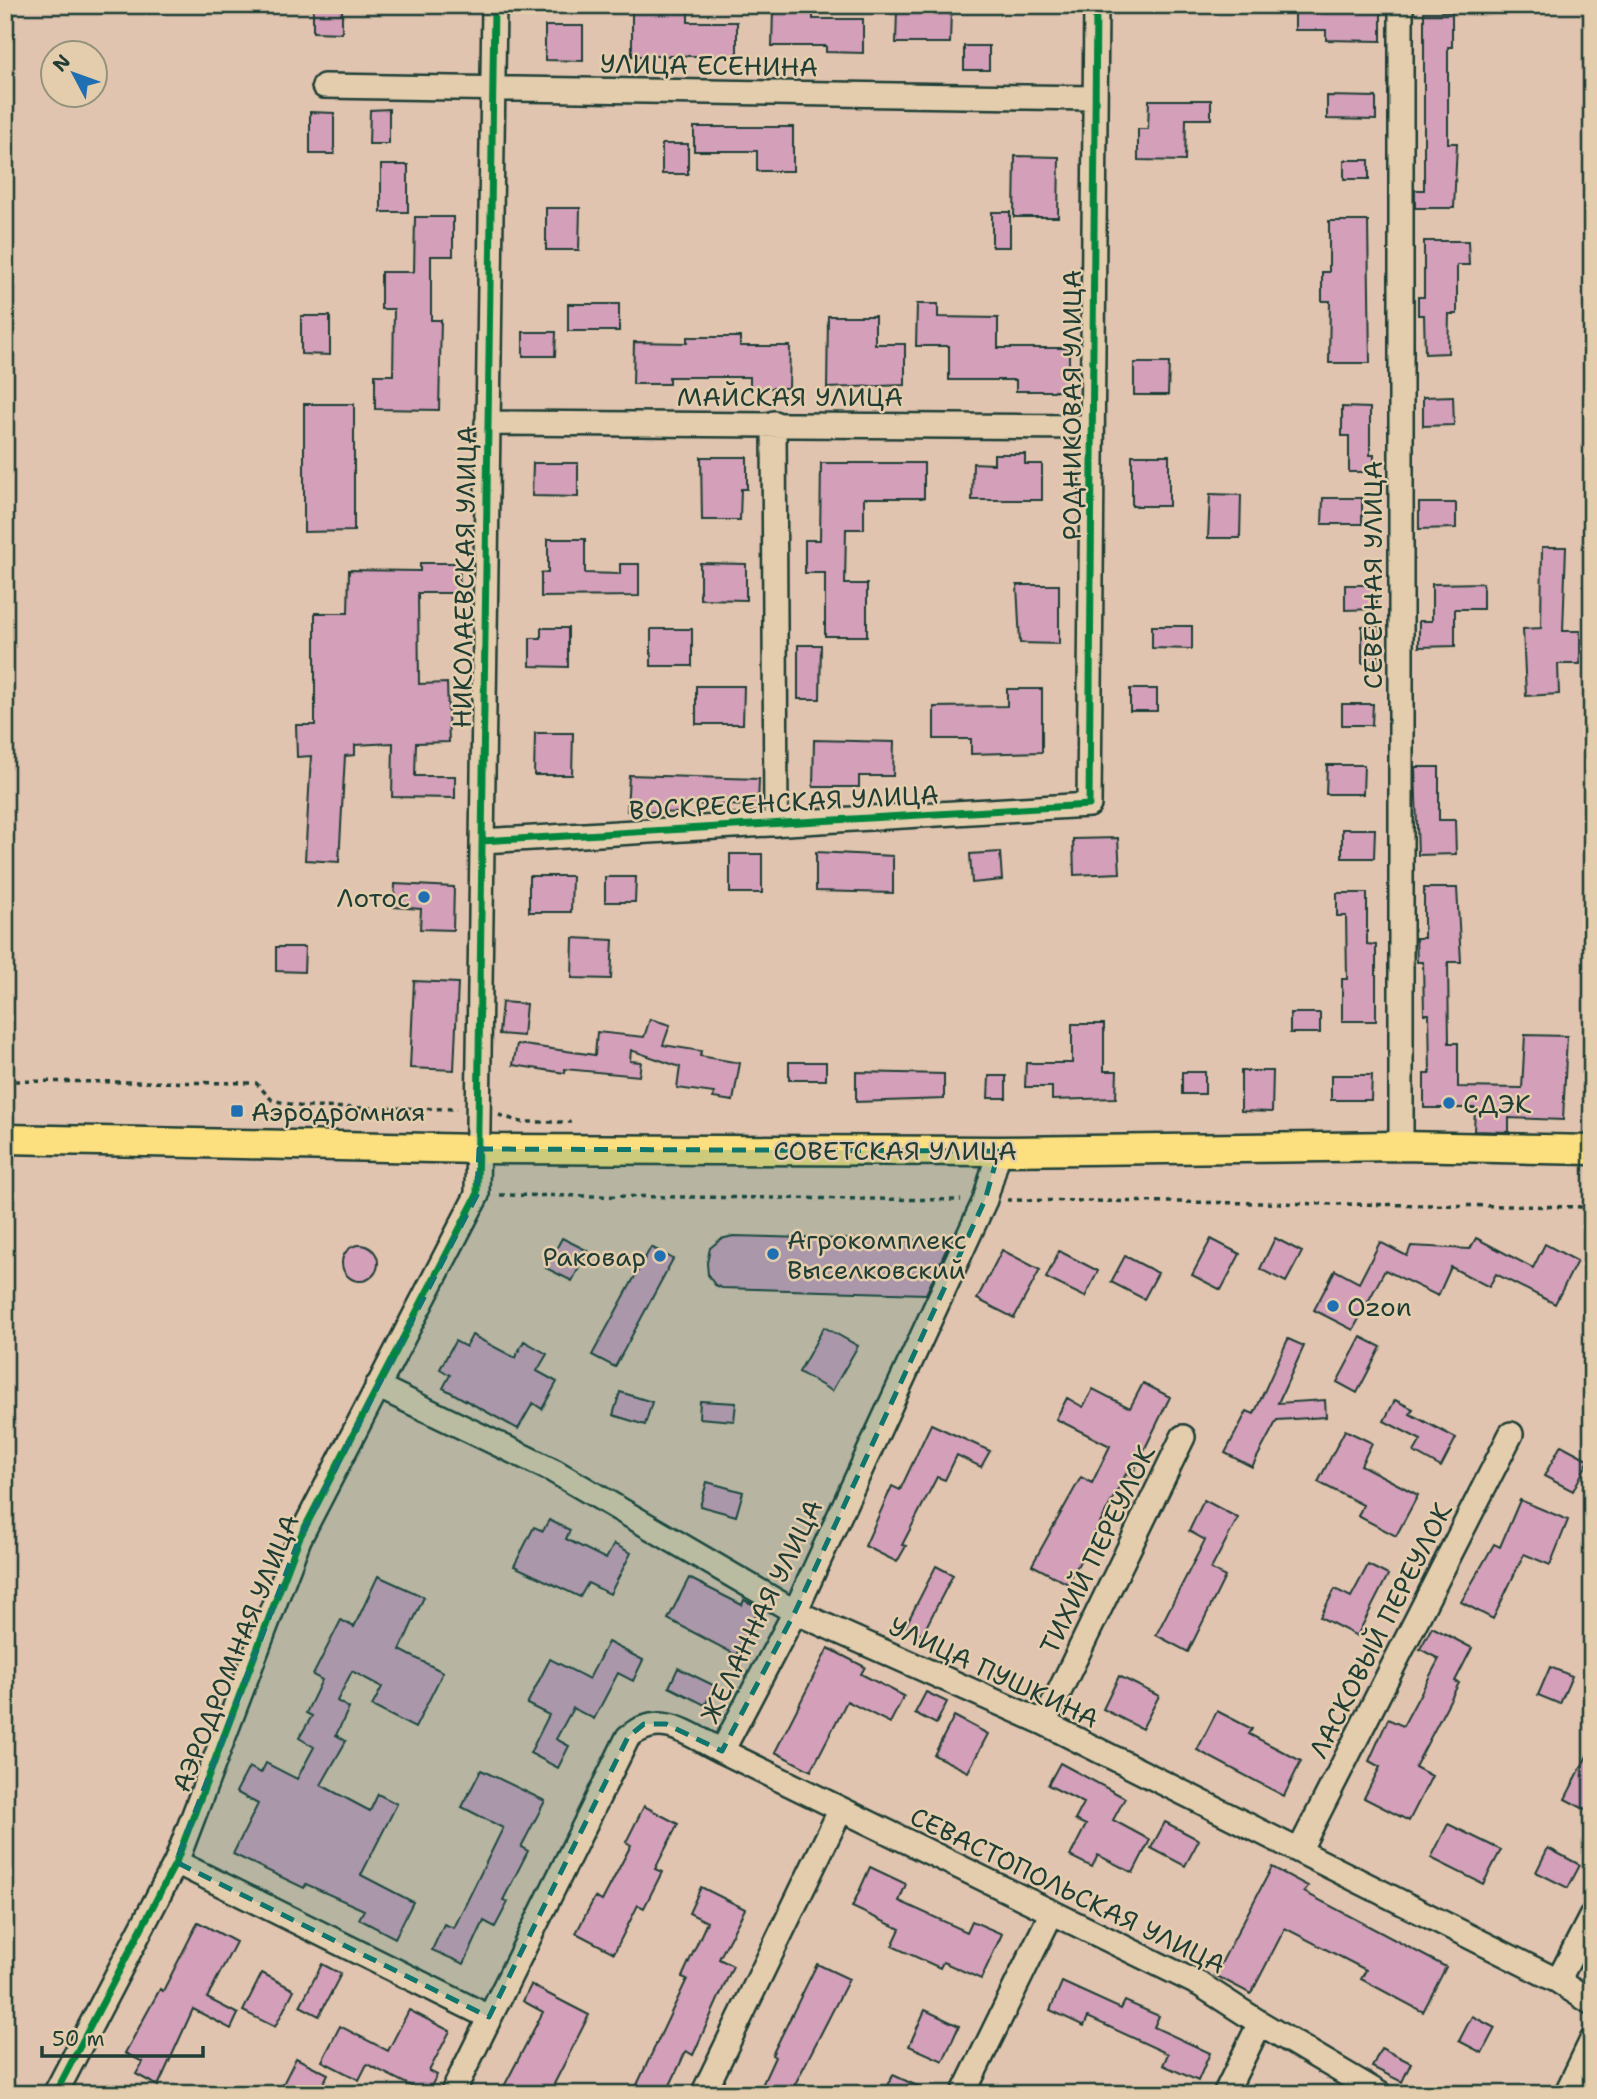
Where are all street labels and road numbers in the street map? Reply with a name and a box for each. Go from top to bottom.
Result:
street label: УЛИЦА ЕСЕНИНА [600,46,818,84]
street label: РОДНИКОВАЯ УЛИЦА [1054,270,1089,540]
street label: МАЙСКАЯ УЛИЦА [677,379,903,414]
street label: НИКОЛАЕВСКАЯ УЛИЦА [444,425,484,729]
street label: СЕВЕРНАЯ УЛИЦА [1355,461,1390,689]
street label: ВОСКРЕСЕНСКАЯ УЛИЦА [628,776,940,828]
street label: СОВЕТСКАЯ УЛИЦА [773,1133,1017,1168]
street label: ТИХИЙ ПЕРЕУЛОК [1031,1438,1163,1659]
street label: ЖЕЛАННАЯ УЛИЦА [692,1493,830,1729]
street label: ЛАСКОВЫЙ ПЕРЕУЛОК [1300,1496,1460,1764]
street label: АЭРОДРОМНАЯ УЛИЦА [163,1509,307,1797]
street label: УЛИЦА ПУШКИНА [883,1608,1105,1736]
street label: СЕВАСТОПОЛЬСКАЯ УЛИЦА [905,1798,1231,1982]

